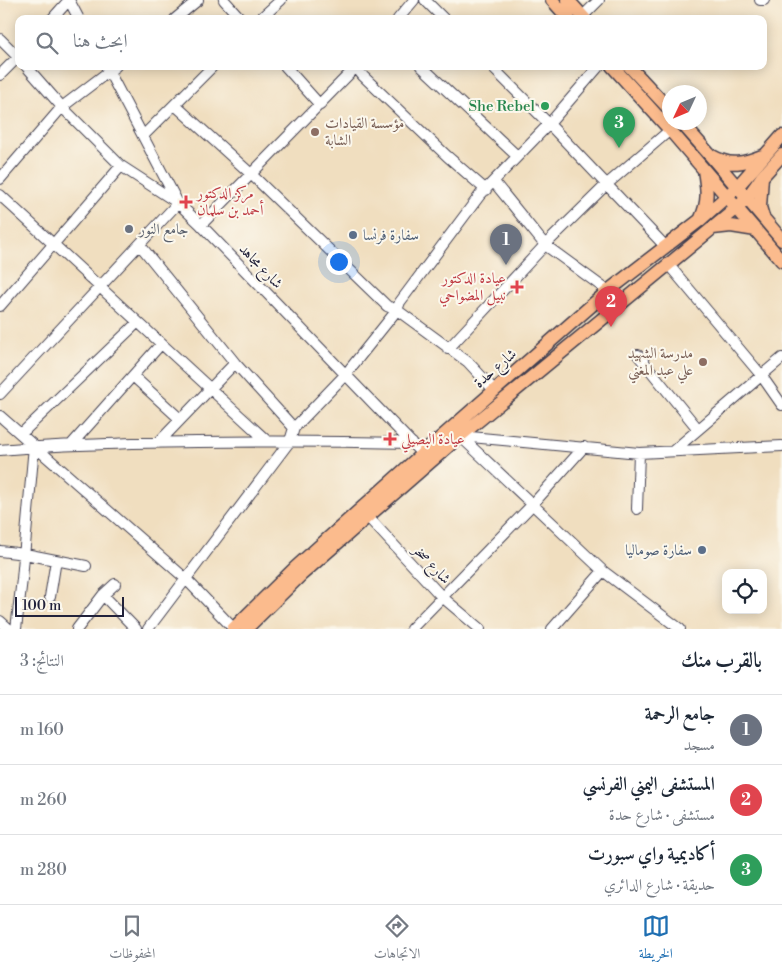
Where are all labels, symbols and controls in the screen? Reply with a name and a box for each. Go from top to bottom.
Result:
search box [15,15,767,70]
icon: search [33,29,61,57]
text: ابحث هنا [73,29,128,53]
north arrow [662,85,707,130]
place label: She Rebel [468,97,536,116]
marker: She Rebel [539,100,551,112]
pin: 3 [603,107,635,148]
place label: مؤسسة القيادات الشابة [325,114,404,150]
marker: مؤسسة القيادات الشابة [309,126,321,138]
place label: مركز الدكتور أحمد بن سلمان [195,184,264,220]
marker: مركز الدكتور أحمد بن سلمان [179,195,193,209]
place label: جامع النور [137,220,189,243]
marker: جامع النور [123,223,135,235]
pin: 1 [490,224,522,265]
place label: سفارة فرنسا [363,226,419,245]
marker: سفارة فرنسا [347,229,359,241]
street label: شارع مجاهد [232,240,287,295]
your location [326,249,352,275]
place label: عيادة الدكتور نبيل المضواحي [439,269,506,307]
marker: عيادة الدكتور نبيل المضواحي [510,280,524,294]
pin: 2 [595,286,627,327]
place label: مدرسة الشهيد علي عبد المغني [628,344,693,384]
street label: شارع حدة [470,345,523,394]
marker: مدرسة الشهيد علي عبد المغني [697,356,709,368]
place label: عيادة البصيلي [401,430,465,453]
marker: عيادة البصيلي [383,432,397,446]
street label: شارع صخر [405,539,455,590]
place label: سفارة صوماليا [625,541,692,560]
marker: سفارة صوماليا [696,544,708,556]
map controls [722,569,767,614]
button: locate [722,569,767,614]
scale bar [15,594,124,617]
text: 100 m [22,597,61,615]
text: بالقرب منك [681,648,762,674]
text: النتائج: 3 [20,651,64,671]
text: جامع الرحمة [644,702,715,726]
text: 160 m [20,720,64,740]
text: 1 [742,720,750,740]
text: مسجد [684,735,715,755]
text: المستشفى اليمني الفرنسي [582,772,715,796]
text: 260 m [20,790,67,810]
text: 2 [741,790,751,810]
text: مستشفى · شارع حدة [609,805,715,825]
text: أكاديمية واي سبورت [588,842,715,866]
text: 280 m [20,860,67,880]
text: 3 [741,860,751,880]
text: حديقة · شارع الدائري [604,875,715,895]
tab: المحفوظات [109,912,155,967]
tab: الاتجاهات [374,912,420,967]
tab: الخريطة [639,912,673,967]

